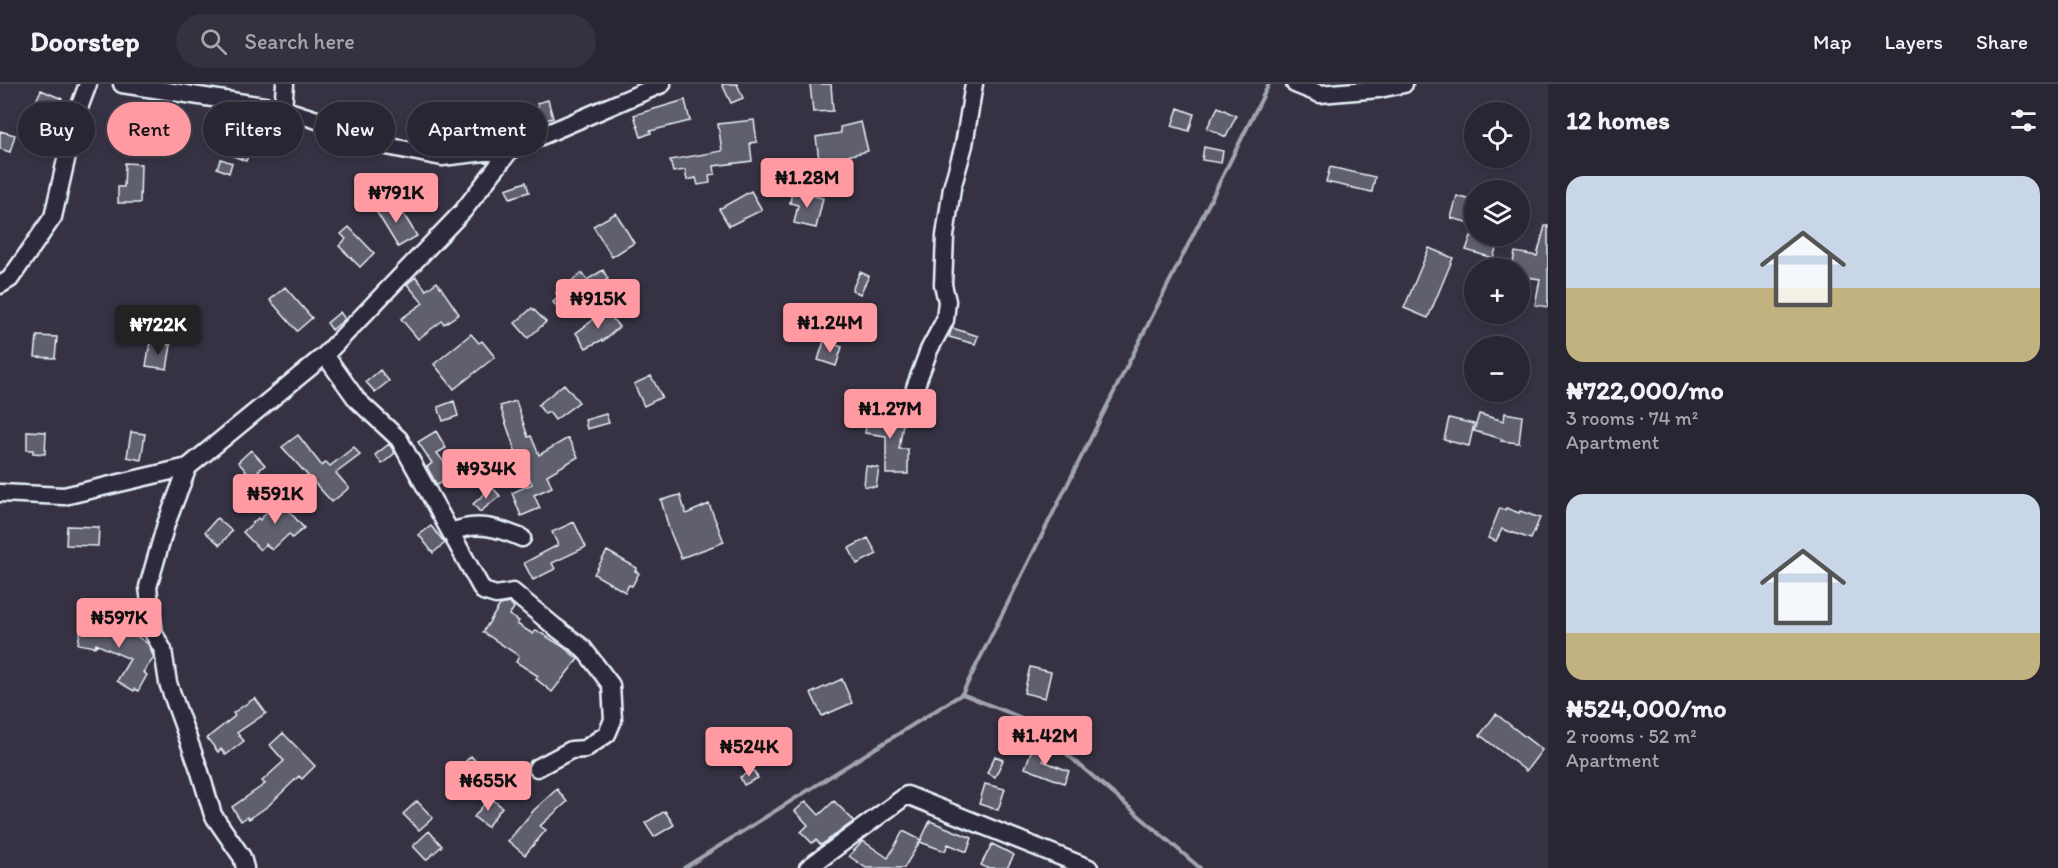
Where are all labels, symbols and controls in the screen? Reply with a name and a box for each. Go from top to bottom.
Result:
search box [176,14,596,68]
text: Doorstep [30,24,140,58]
icon: search [197,25,230,58]
text: Search here [245,28,355,55]
text: Map [1813,29,1852,54]
text: Layers [1885,29,1943,54]
text: Share [1976,29,2028,54]
chip: Buy [18,102,95,156]
chip: Rent [107,102,191,156]
chip: Filters [203,102,303,156]
chip: New [315,102,395,156]
chip: Apartment [407,102,547,156]
map controls [1464,102,1530,402]
button: locate [1464,102,1530,168]
text: 12 homes [1566,104,1670,136]
icon: filters [2007,104,2040,137]
pin: ₦1.28M [758,158,856,209]
text: ₦1.28M [775,165,839,189]
pin: ₦791K [354,173,438,224]
text: ₦791K [368,180,424,204]
button: layers [1464,180,1530,246]
icon: home [1749,215,1857,323]
button: + [1464,258,1530,324]
pin: ₦915K [556,279,640,330]
text: ₦915K [570,286,626,310]
pin: ₦1.24M [781,303,879,354]
pin: ₦722K [116,305,200,356]
text: ₦1.24M [797,310,863,334]
text: ₦722K [129,312,187,336]
button: − [1464,336,1530,402]
text: ₦722,000/mo [1566,374,1724,406]
pin: ₦1.27M [841,389,939,440]
text: ₦1.27M [858,396,922,420]
text: 3 rooms · 74 m² [1566,406,1698,430]
text: Apartment [1566,430,1659,454]
pin: ₦934K [444,449,528,500]
text: ₦934K [456,456,516,480]
pin: ₦591K [233,474,317,525]
text: ₦591K [247,481,303,505]
icon: home [1749,533,1857,641]
pin: ₦597K [77,598,161,649]
text: ₦597K [91,605,148,629]
text: ₦524,000/mo [1566,692,1727,724]
pin: ₦1.42M [996,716,1094,767]
text: ₦1.42M [1012,723,1078,747]
text: 2 rooms · 52 m² [1566,724,1697,748]
pin: ₦524K [707,727,791,778]
text: ₦524K [719,734,779,758]
text: Apartment [1566,748,1659,772]
pin: ₦655K [446,761,530,812]
text: ₦655K [459,768,517,792]

